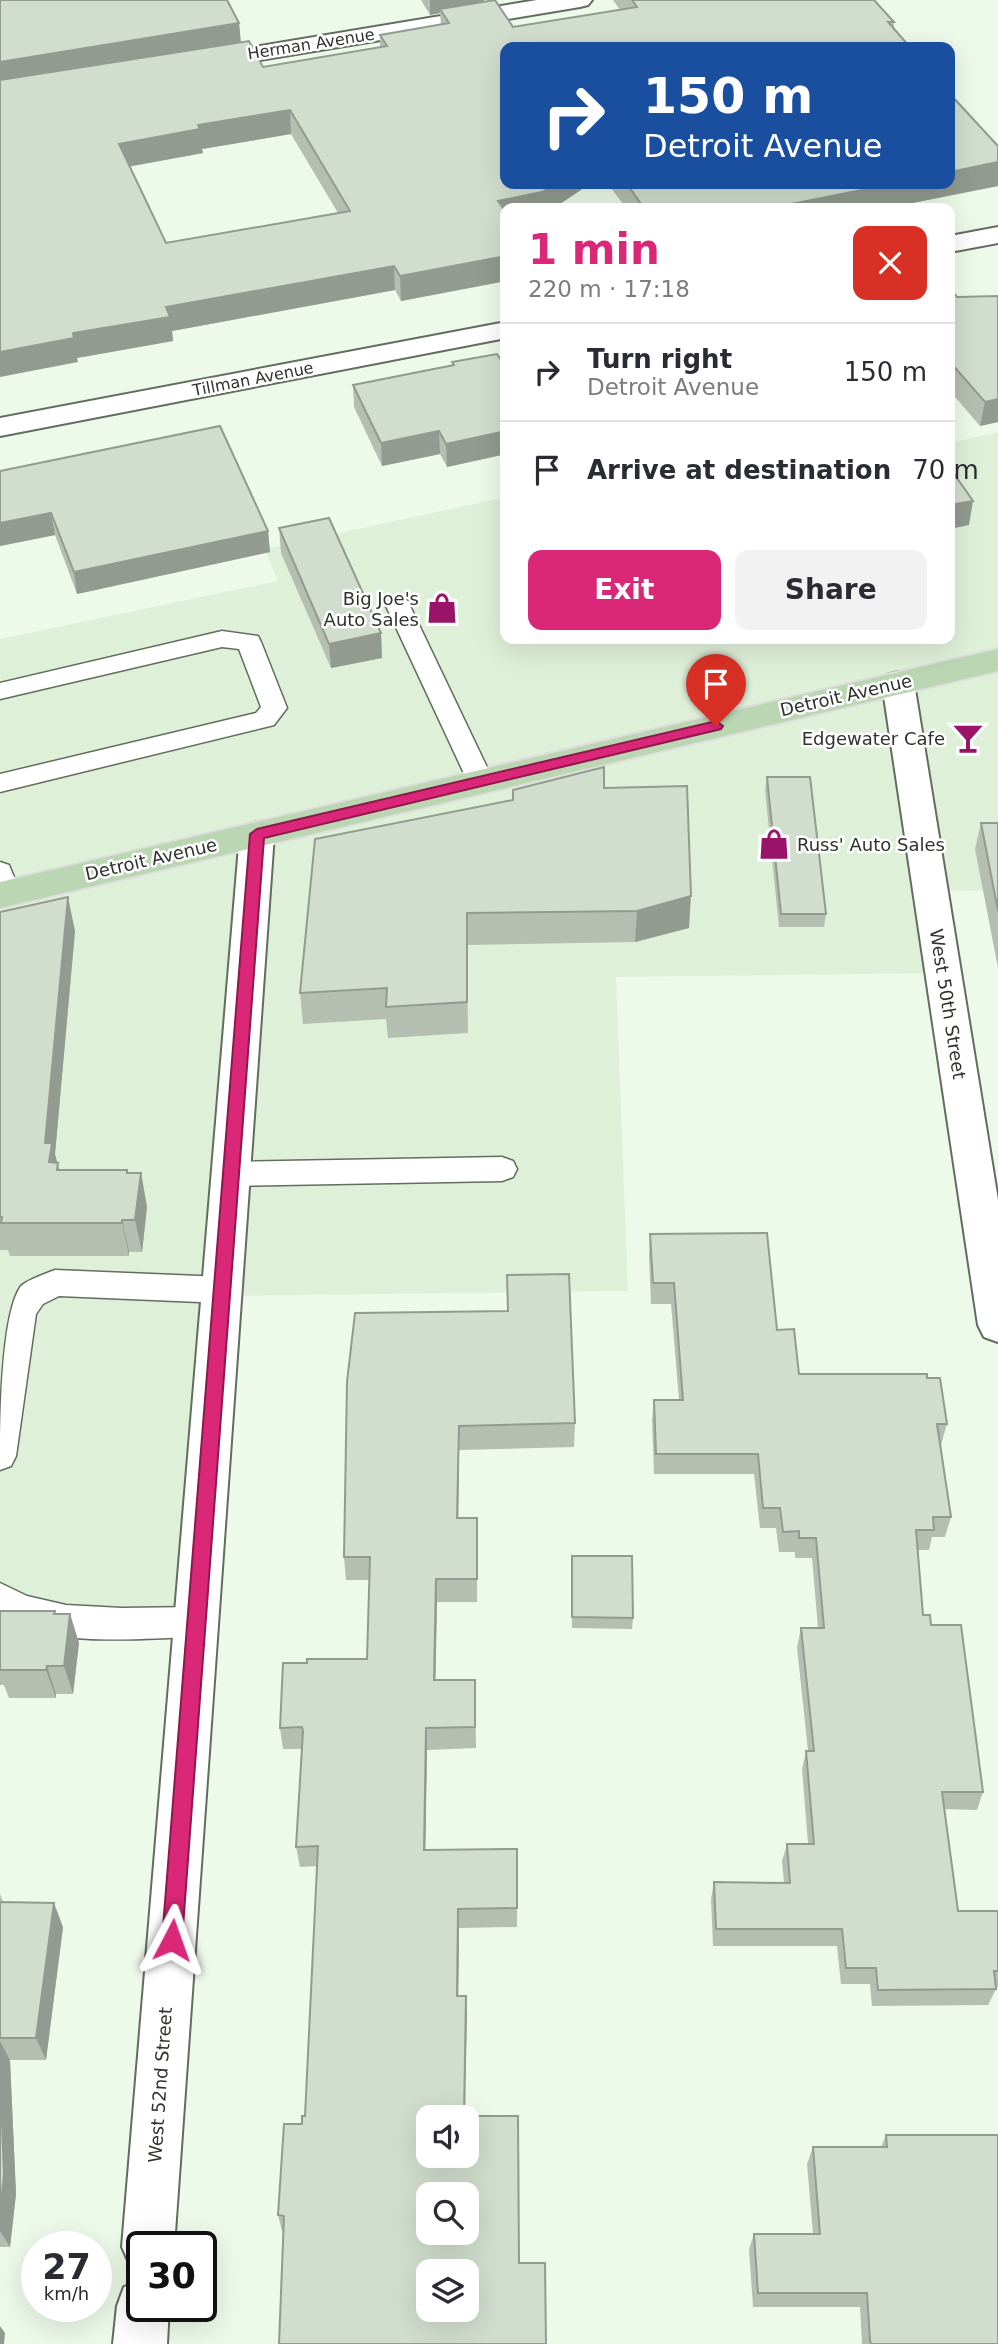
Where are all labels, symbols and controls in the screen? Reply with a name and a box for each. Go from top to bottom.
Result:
street label: Herman Avenue [246,25,376,63]
text: 150 m [643,68,813,125]
icon: right [528,70,619,161]
text: Detroit Avenue [643,127,882,165]
text: 1 min [528,225,660,274]
button: close [853,226,927,300]
text: 220 m · 17:18 [528,276,690,302]
text: Turn right [587,344,732,374]
icon: right [528,353,566,391]
text: 150 m [844,357,927,387]
street label: Tillman Avenue [190,358,315,400]
text: Detroit Avenue [587,374,759,400]
icon: arrive [528,451,566,489]
text: Arrive at destination [587,455,891,485]
text: 70 m [912,455,979,485]
button: Exit [528,550,721,630]
button: Share [735,550,927,630]
place label: Big Joe's Auto Sales [324,588,419,630]
shop icon: Big Joe's Auto Sales [425,591,459,625]
pin [686,654,746,726]
icon: arrive [697,665,735,703]
street label: Detroit Avenue [778,670,914,720]
bar icon: Edgewater Cafe [951,721,985,755]
place label: Edgewater Cafe [802,728,945,749]
shop icon: Russ' Auto Sales [757,827,791,861]
street label: Detroit Avenue [83,834,219,884]
place label: Russ' Auto Sales [797,834,945,855]
street label: West 50th Street [926,927,970,1081]
position arrow [135,1903,209,1977]
street label: West 52nd Street [144,2006,176,2164]
map controls [416,2105,479,2322]
button: sound [416,2105,479,2168]
button: search [416,2182,479,2245]
speed limit sign: 30 [126,2231,217,2322]
text: 27 [42,2247,91,2287]
button: layers [416,2259,479,2322]
text: km/h [44,2283,89,2304]

